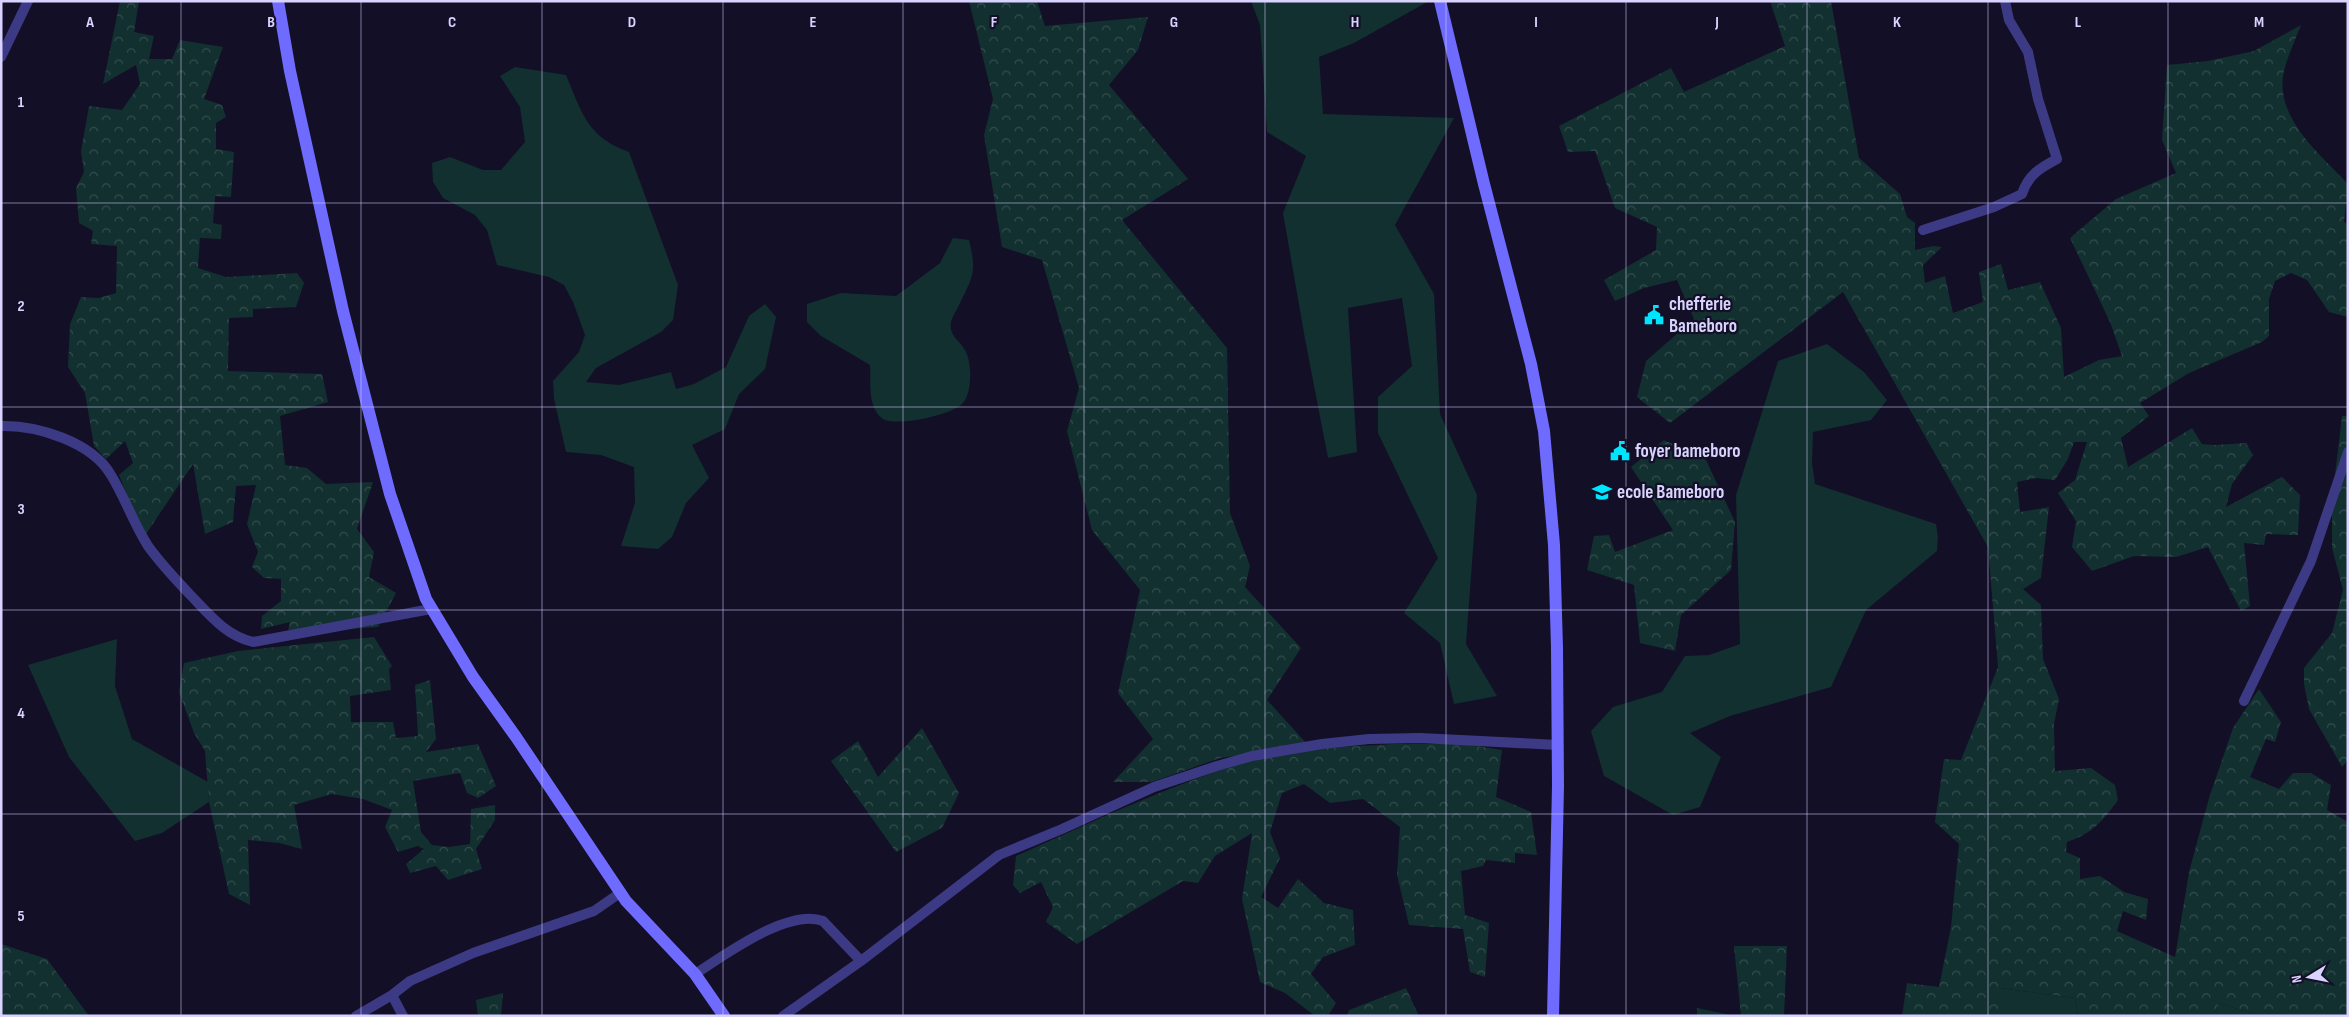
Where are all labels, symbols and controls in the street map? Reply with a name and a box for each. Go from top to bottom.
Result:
text: A [85,13,94,32]
text: B [267,13,275,32]
text: C [448,13,456,32]
text: D [628,13,636,32]
text: E [810,13,817,32]
text: F [991,13,998,32]
text: G [1170,13,1178,32]
text: H [1351,13,1359,32]
text: I [1534,13,1538,32]
text: J [1714,13,1719,32]
text: K [1893,13,1901,32]
text: L [2075,13,2082,32]
text: M [2254,13,2264,32]
text: 1 [18,93,25,112]
place label: chefferie Bameboro [1669,293,1737,338]
text: 2 [17,297,25,316]
public building icon: chefferie Bameboro [1643,304,1665,326]
public building icon: foyer bameboro [1609,440,1631,462]
place label: foyer bameboro [1635,440,1741,463]
school or university icon: ecole Bameboro [1591,481,1613,503]
place label: ecole Bameboro [1617,481,1724,504]
text: 3 [17,500,25,519]
text: 4 [17,704,25,723]
text: 5 [17,907,25,926]
north arrow [2284,952,2334,1002]
text: N [2288,974,2306,984]

